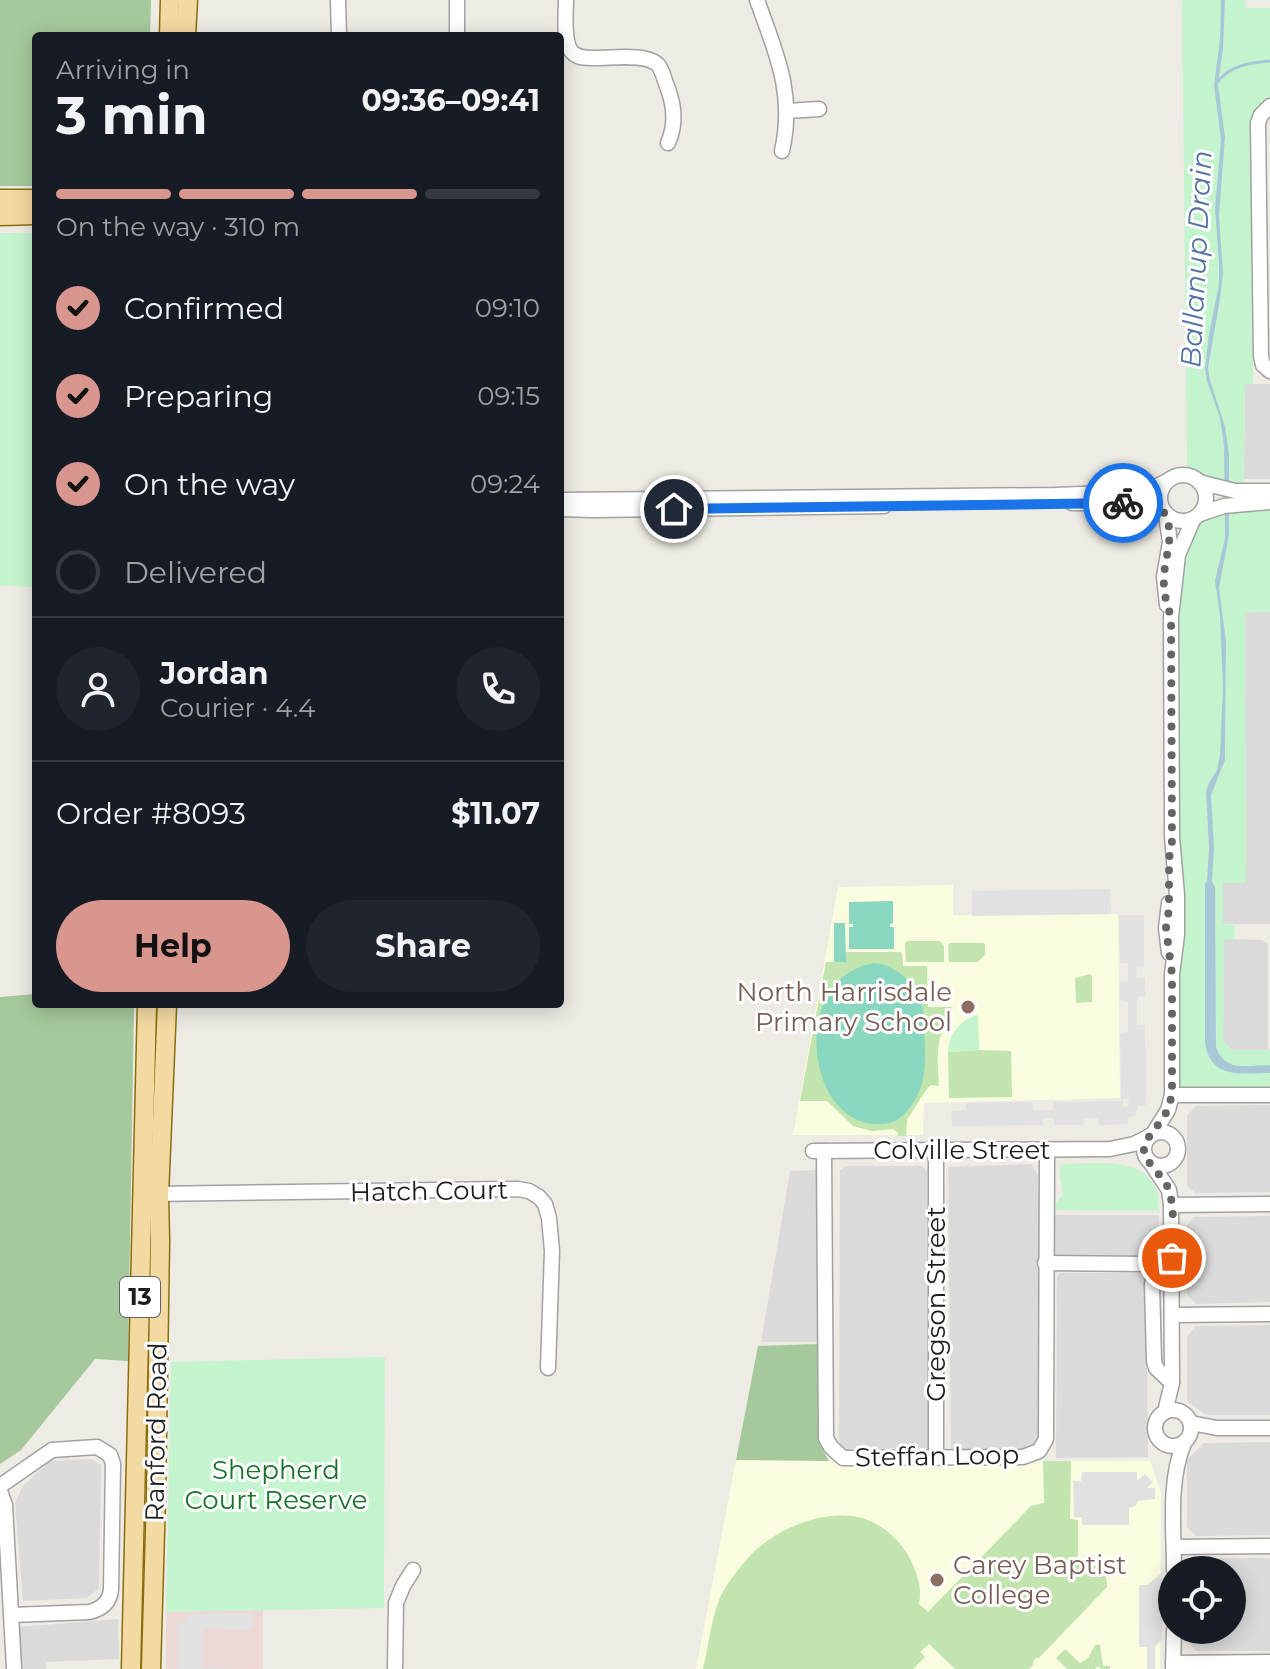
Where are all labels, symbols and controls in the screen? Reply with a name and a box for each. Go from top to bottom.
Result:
text: Arriving in [56,54,190,86]
text: 09:36–09:41 [362,82,540,119]
text: 3 min [56,84,208,147]
water label: Ballanup Drain [1173,149,1219,369]
text: On the way · 310 m [56,211,300,243]
icon: check [56,286,100,330]
text: Confirmed [124,290,284,327]
text: 09:10 [475,292,540,324]
icon: check [56,374,100,418]
text: Preparing [124,378,273,415]
text: 09:15 [477,380,540,412]
icon: check [56,462,100,506]
courier [1083,463,1163,543]
text: On the way [124,466,295,503]
text: 09:24 [470,468,540,500]
pin [640,475,708,543]
icon: bike [1101,481,1145,525]
icon: home [652,487,696,531]
text: Delivered [124,554,267,591]
button: person [56,647,140,731]
button: phone [456,647,540,731]
text: Jordan [160,655,269,692]
text: Courier · 4.4 [160,692,315,724]
text: Order #8093 [56,795,246,832]
text: $11.07 [451,795,540,832]
button: Help [56,900,290,992]
button: Share [306,900,540,992]
place label: North Harrisdale Primary School [737,976,952,1038]
marker: North Harrisdale Primary School [959,998,977,1016]
street label: Colville Street [873,1134,1051,1166]
street label: Hatch Court [350,1174,508,1208]
street label: Gregson Street [920,1206,952,1402]
pin [1138,1224,1206,1292]
icon: bag [1150,1236,1194,1280]
road number: 13 [120,1277,160,1317]
street label: Ranford Road [138,1342,174,1522]
street label: Steffan Loop [855,1439,1019,1473]
park label: Shepherd Court Reserve [185,1454,367,1516]
place label: Carey Baptist College [953,1549,1126,1611]
map controls [1158,1556,1246,1644]
button: locate [1158,1556,1246,1644]
marker: Carey Baptist College [928,1571,946,1589]

